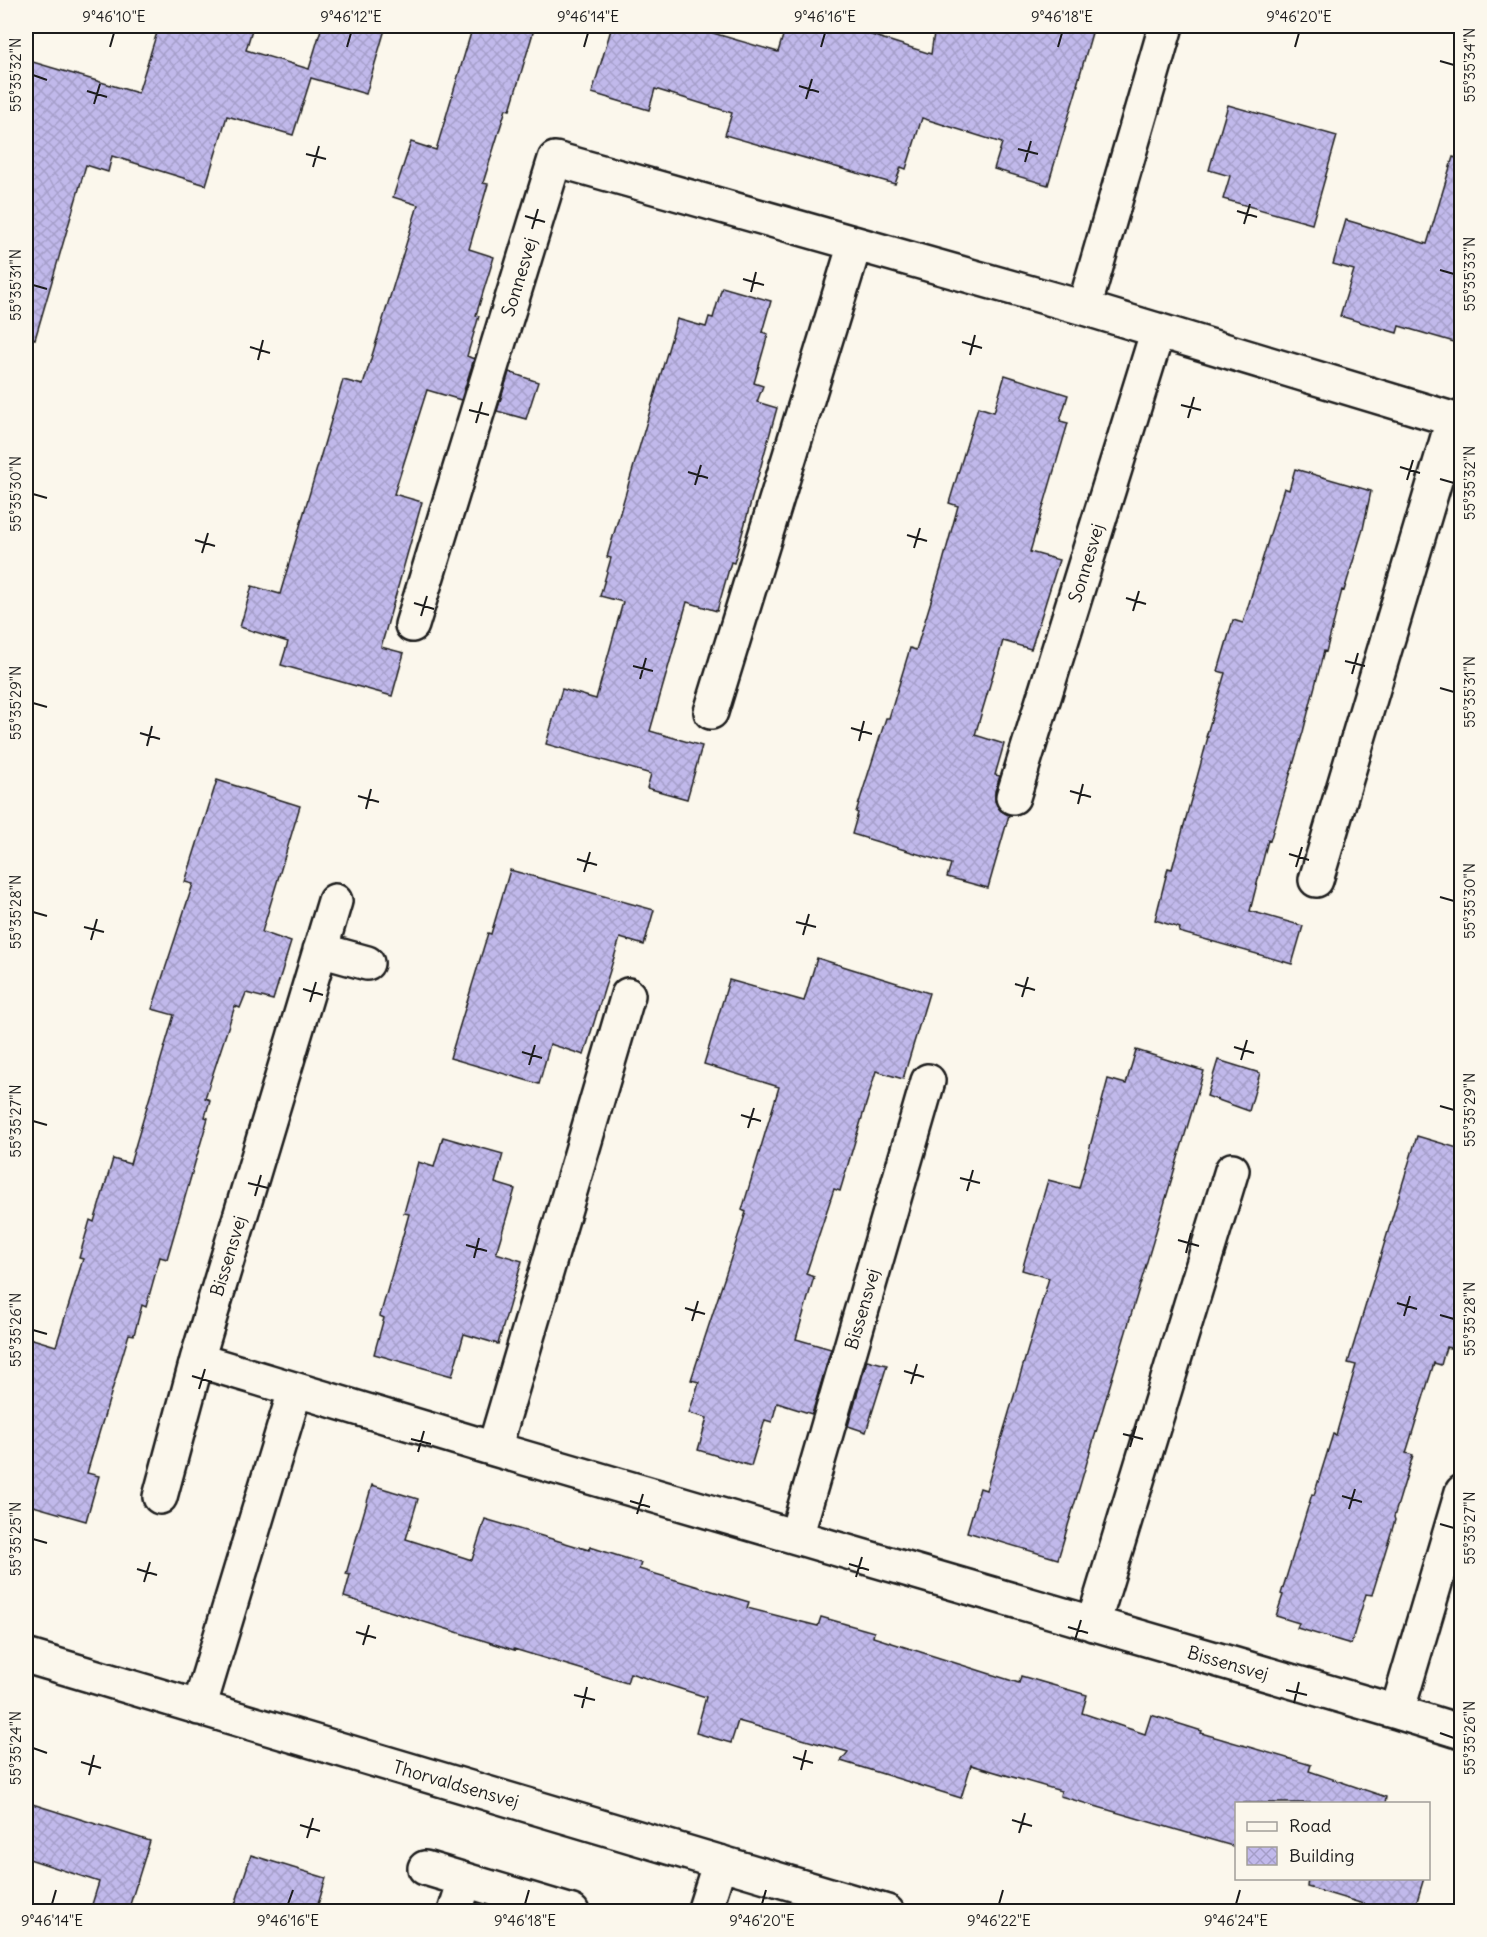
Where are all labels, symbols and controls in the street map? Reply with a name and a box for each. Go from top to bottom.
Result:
text: 9°46'10"E [82,7,146,26]
text: 9°46'12"E [320,7,382,26]
text: 9°46'14"E [557,7,619,26]
text: 9°46'16"E [794,7,856,26]
text: 9°46'18"E [1031,7,1093,26]
text: 9°46'20"E [1266,7,1332,26]
text: 55°35'34"N [1460,28,1479,102]
text: 55°35'32"N [6,38,25,112]
street label: Sonnesvej [496,235,542,319]
text: 55°35'33"N [1460,237,1479,311]
text: 55°35'31"N [6,249,25,321]
text: 55°35'32"N [1460,446,1479,520]
text: 55°35'30"N [6,456,25,532]
street label: Sonnesvej [1063,521,1109,605]
text: 55°35'31"N [1460,656,1479,728]
text: 55°35'29"N [6,666,25,740]
text: 55°35'30"N [1460,863,1479,939]
text: 55°35'28"N [6,875,25,949]
text: 55°35'29"N [1460,1073,1479,1147]
text: 55°35'27"N [6,1084,25,1158]
street label: Bissensvej [205,1213,251,1299]
street label: Bissensvej [840,1266,884,1352]
text: 55°35'28"N [1460,1282,1479,1356]
text: 55°35'26"N [6,1293,25,1367]
text: 55°35'27"N [1460,1491,1479,1565]
text: 55°35'25"N [6,1502,25,1576]
street label: Bissensvej [1185,1641,1271,1685]
text: 55°35'26"N [1460,1701,1479,1775]
text: 55°35'24"N [6,1711,25,1785]
street label: Thorvaldsensvej [390,1755,522,1813]
legend [1235,1802,1430,1880]
text: Road [1289,1814,1332,1837]
text: Building [1289,1844,1354,1867]
text: 9°46'14"E [21,1911,83,1930]
text: 9°46'16"E [257,1911,319,1930]
text: 9°46'18"E [494,1911,556,1930]
text: 9°46'20"E [729,1911,795,1930]
text: 9°46'22"E [967,1911,1031,1930]
text: 9°46'24"E [1204,1911,1268,1930]

